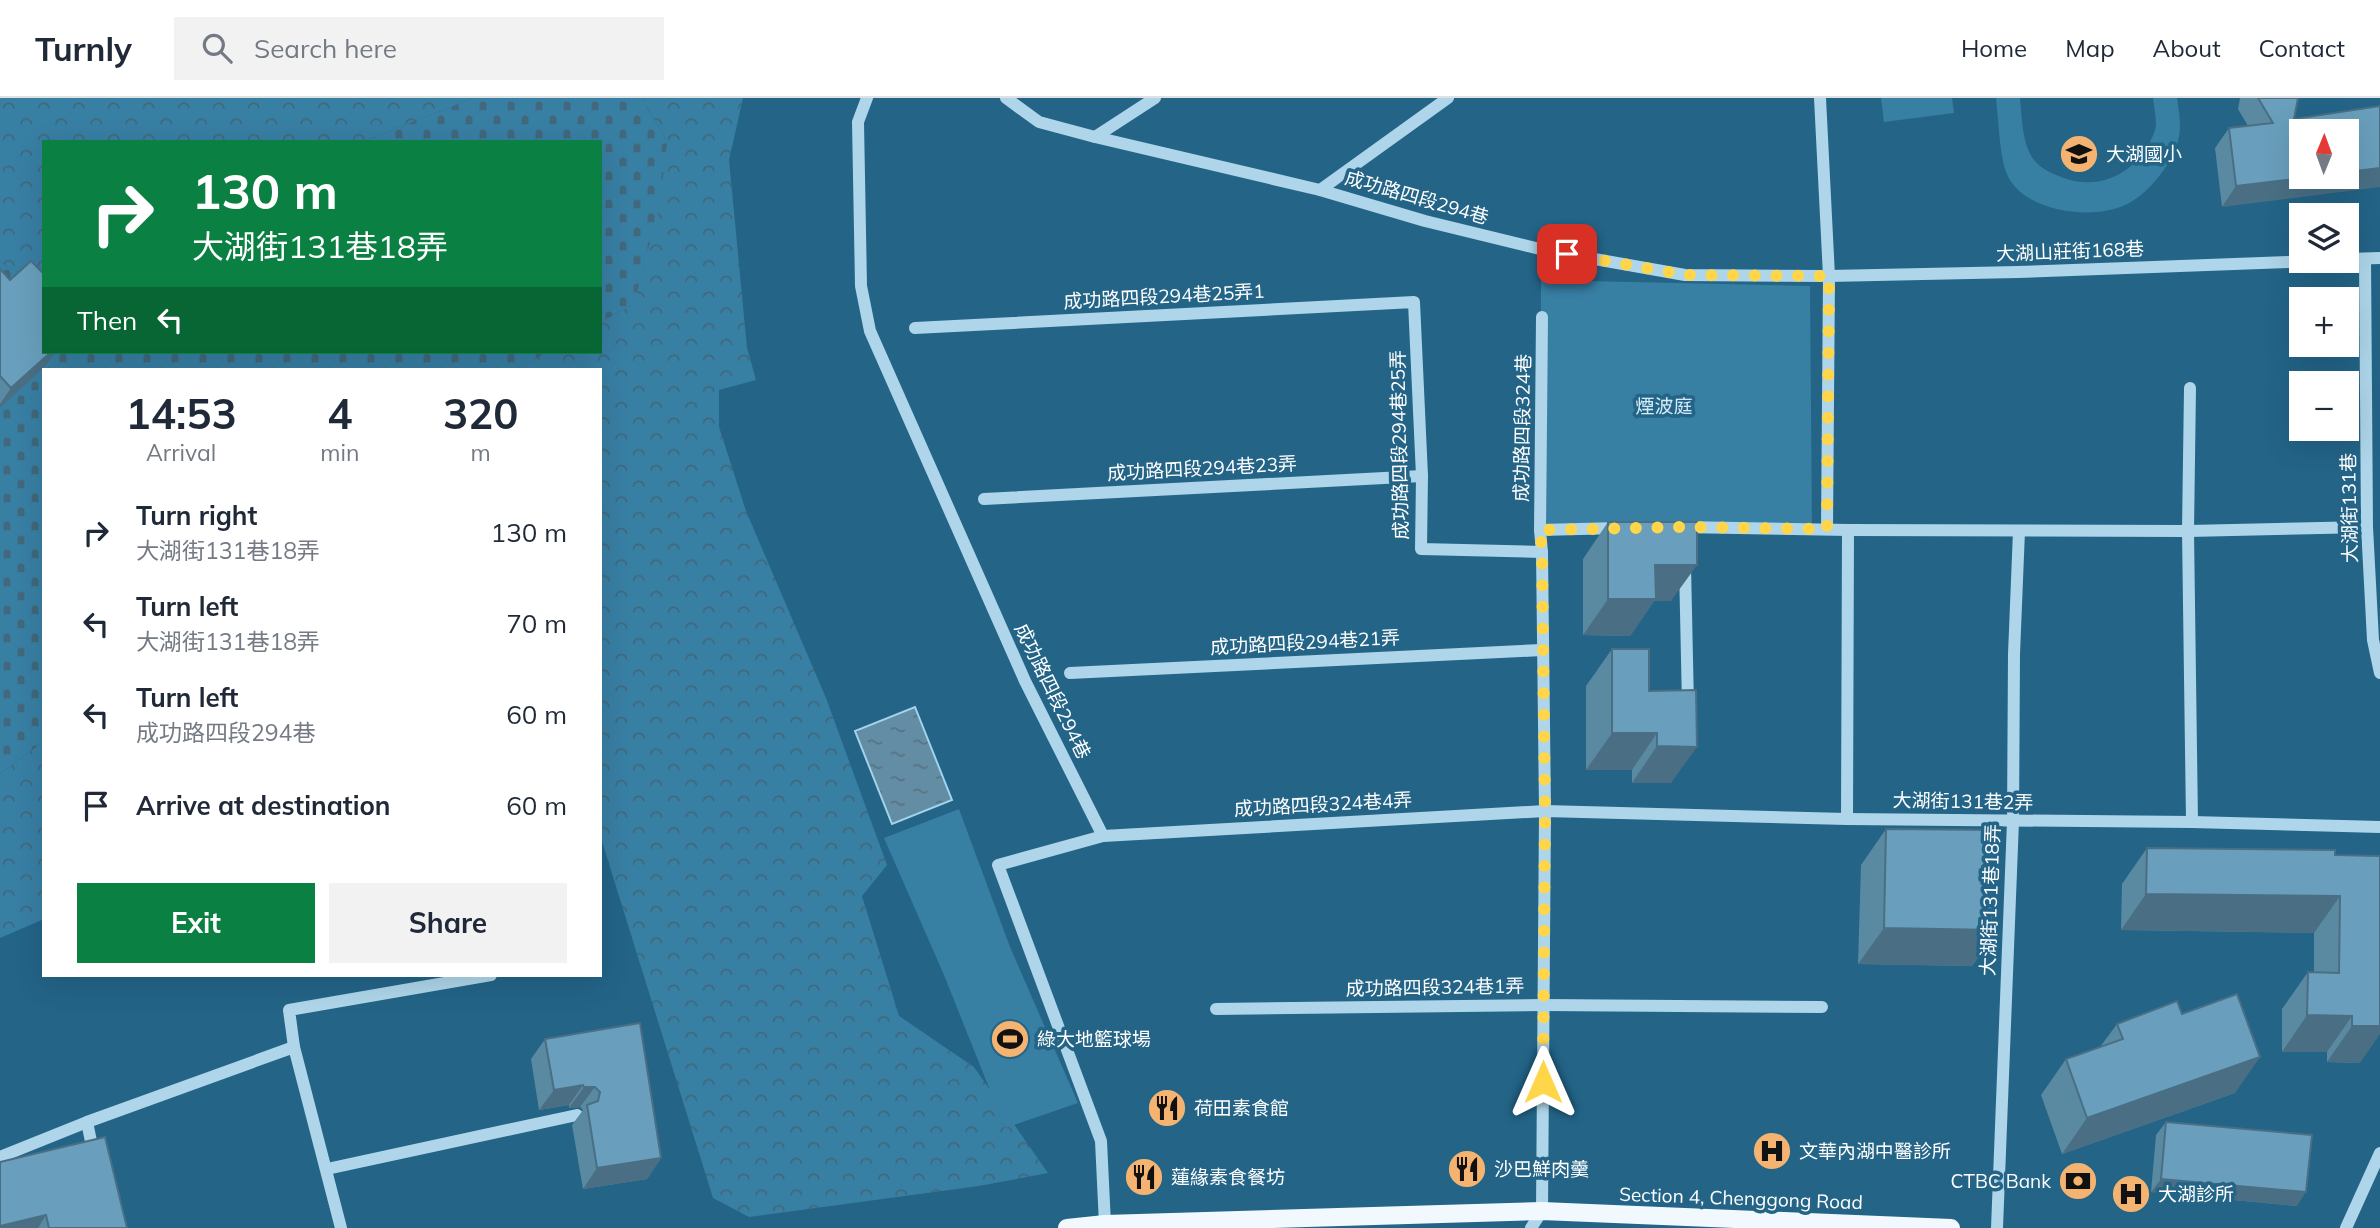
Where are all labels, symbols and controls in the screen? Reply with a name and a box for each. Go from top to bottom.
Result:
search box [174,17,664,80]
text: Turnly [35,28,132,69]
icon: search [198,29,236,67]
text: Search here [254,32,397,65]
text: Home [1961,33,2027,63]
text: Map [2065,33,2115,63]
text: About [2153,33,2221,63]
text: Contact [2259,33,2345,63]
north arrow [2289,119,2359,189]
map controls [2289,119,2359,441]
school or university icon: 大湖國小 [2058,133,2100,175]
place label: 大湖國小 [2106,142,2182,166]
text: 130 m [192,160,338,221]
street label: 成功路四段294巷 [1342,165,1492,229]
icon: right [77,168,168,259]
button: layers [2289,203,2359,273]
pin [1537,224,1597,284]
text: 大湖街131巷18弄 [192,226,448,266]
icon: arrive [1548,235,1586,273]
street label: 大湖山莊街168巷 [1996,236,2144,266]
street label: 成功路四段294巷25弄1 [1063,279,1265,313]
button: + [2289,287,2359,357]
icon: left [151,301,189,339]
text: Then [77,304,137,337]
street label: 成功路四段294巷25弄 [1385,350,1413,540]
street label: 成功路四段324巷 [1509,354,1535,502]
button: − [2289,371,2359,441]
text: 14:53 [126,387,237,440]
text: 4 [327,387,352,440]
text: 320 [443,387,518,440]
park label: 煙波庭 [1635,394,1693,418]
text: Arrival [146,438,216,467]
text: min [320,438,359,467]
text: m [471,438,491,467]
street label: 成功路四段294巷23弄 [1106,451,1298,485]
street label: 大湖街131巷 [2336,453,2362,563]
text: Turn right [136,499,257,532]
icon: right [77,514,115,552]
text: 130 m [491,516,567,549]
text: 大湖街131巷18弄 [136,536,320,565]
text: Turn left [136,590,238,623]
icon: left [77,605,115,643]
text: 70 m [506,607,567,640]
street label: 成功路四段294巷 [1010,619,1096,763]
street label: 成功路四段294巷21弄 [1209,625,1401,659]
text: 大湖街131巷18弄 [136,627,320,656]
text: Turn left [136,681,238,714]
icon: left [77,696,115,734]
text: 60 m [506,698,567,731]
text: 成功路四段294巷 [136,718,315,747]
icon: arrive [77,787,115,825]
street label: 成功路四段324巷4弄 [1233,787,1413,821]
street label: 大湖街131巷2弄 [1892,788,2034,814]
text: Arrive at destination [136,789,391,822]
text: 60 m [506,789,567,822]
street label: 大湖街131巷18弄 [1975,824,2005,976]
button: Exit [77,883,315,963]
button: Share [329,883,567,963]
street label: 成功路四段324巷1弄 [1345,973,1525,1001]
sports icon: 綠大地籃球場 [989,1018,1031,1060]
place label: 綠大地籃球場 [1037,1027,1151,1051]
position arrow [1506,1045,1580,1119]
restaurant icon: 荷田素食館 [1146,1087,1188,1129]
place label: 荷田素食館 [1194,1096,1289,1120]
hospital icon: 文華內湖中醫診所 [1751,1130,1793,1172]
place label: 文華內湖中醫診所 [1799,1139,1951,1163]
restaurant icon: 沙巴鮮肉羹 [1446,1148,1488,1190]
restaurant icon: 蓮緣素食餐坊 [1123,1156,1165,1198]
place label: 沙巴鮮肉羹 [1494,1157,1589,1181]
bank icon: CTBC Bank [2057,1160,2099,1202]
place label: 蓮緣素食餐坊 [1171,1165,1285,1189]
place label: CTBC Bank [1951,1169,2051,1193]
hospital icon: 大湖診所 [2110,1173,2152,1215]
street label: Section 4, Chenggong Road [1619,1182,1863,1214]
place label: 大湖診所 [2158,1182,2234,1206]

